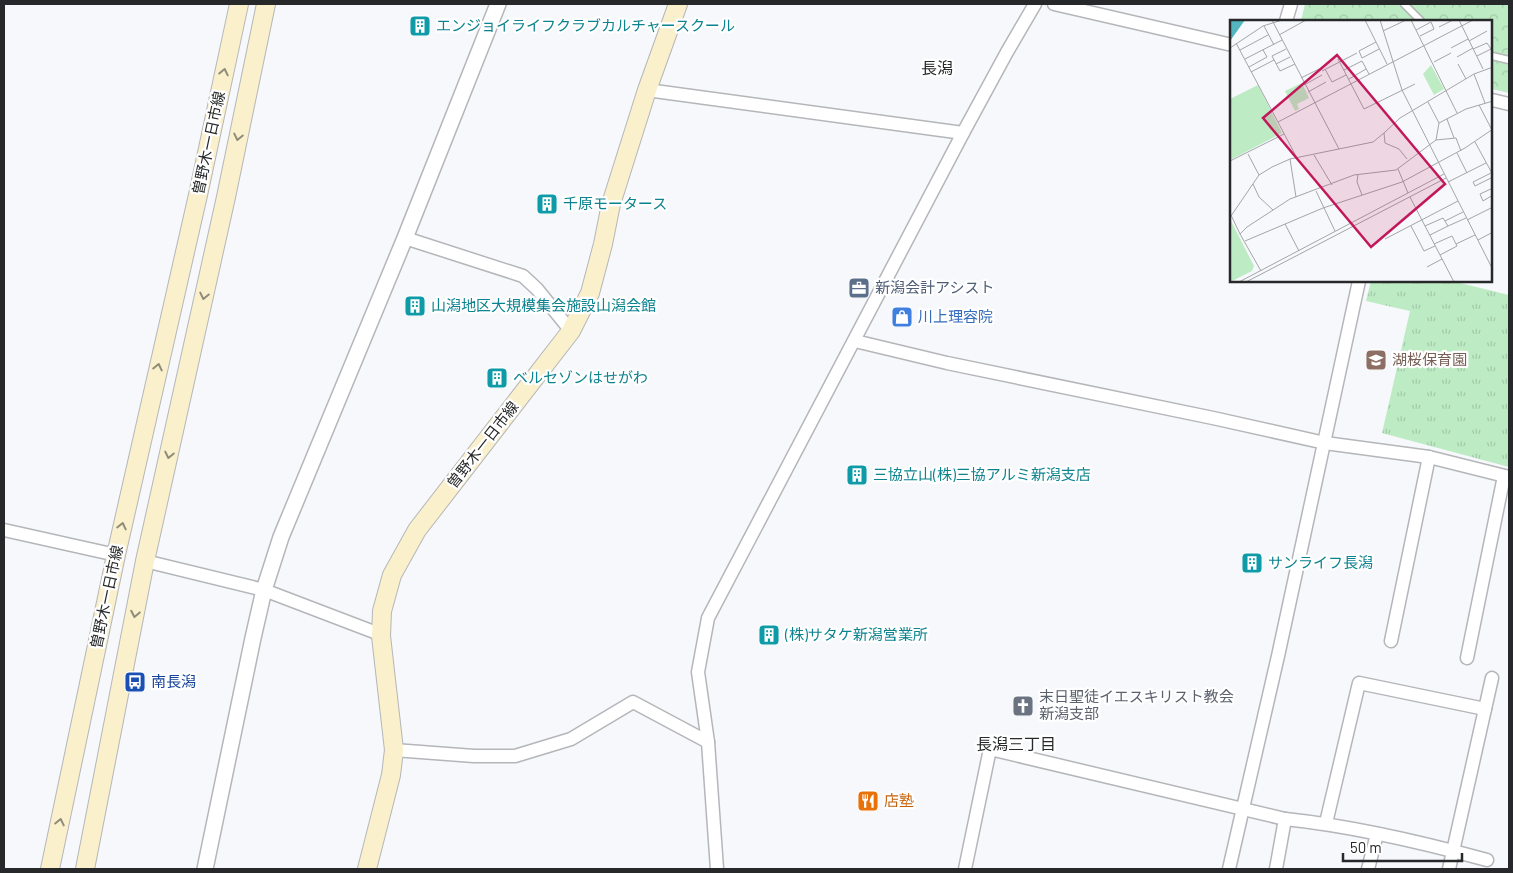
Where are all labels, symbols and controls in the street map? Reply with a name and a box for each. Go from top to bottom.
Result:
building icon: エンジョイライフクラブカルチャースクール [408,14,432,38]
place label: エンジョイライフクラブカルチャースクール [436,16,735,34]
inset map [1230,20,1493,282]
district label: 長潟 [921,58,953,77]
one-way arrow [218,67,229,76]
street label: 曽野木一日市線 [188,90,228,196]
one-way arrow [233,133,244,142]
building icon: 千原モータース [535,192,559,216]
place label: 千原モータース [563,194,667,212]
office icon: 新潟会計アシスト [847,276,871,300]
place label: 新潟会計アシスト [875,278,994,296]
one-way arrow [199,292,210,300]
building icon: 山潟地区大規模集会施設山潟会館 [403,294,427,318]
place label: 山潟地区大規模集会施設山潟会館 [431,296,656,314]
shop icon: 川上理容院 [890,305,914,329]
place label: 川上理容院 [918,307,993,325]
school or university icon: 湖桜保育園 [1364,348,1388,372]
place label: 湖桜保育園 [1392,350,1467,368]
one-way arrow [153,363,163,372]
building icon: ベルセゾンはせがわ [485,366,509,390]
place label: ベルセゾンはせがわ [513,368,648,386]
street label: 曽野木一日市線 [443,397,522,491]
one-way arrow [164,450,175,459]
building icon: 三協立山(株)三協アルミ新潟支店 [845,463,869,487]
place label: 三協立山(株)三協アルミ新潟支店 [873,465,1091,483]
one-way arrow [117,521,127,530]
street label: 曽野木一日市線 [86,544,126,650]
building icon: サンライフ長潟 [1240,551,1264,575]
place label: サンライフ長潟 [1268,553,1373,571]
one-way arrow [130,609,141,618]
building icon: (株)サタケ新潟営業所 [757,623,781,647]
place label: (株)サタケ新潟営業所 [784,625,928,643]
bus stop icon: 南長潟 [123,670,147,694]
place label: 南長潟 [151,672,196,690]
place label: 末日聖徒イエスキリスト教会 新潟支部 [1039,687,1234,722]
church icon: 末日聖徒イエスキリスト教会 新潟支部 [1011,694,1035,718]
district label: 長潟三丁目 [976,734,1056,753]
restaurant icon: 店塾 [856,789,880,813]
place label: 店塾 [884,791,914,809]
one-way arrow [54,817,65,826]
scale bar [1343,830,1462,862]
text: 50 m [1350,838,1382,856]

